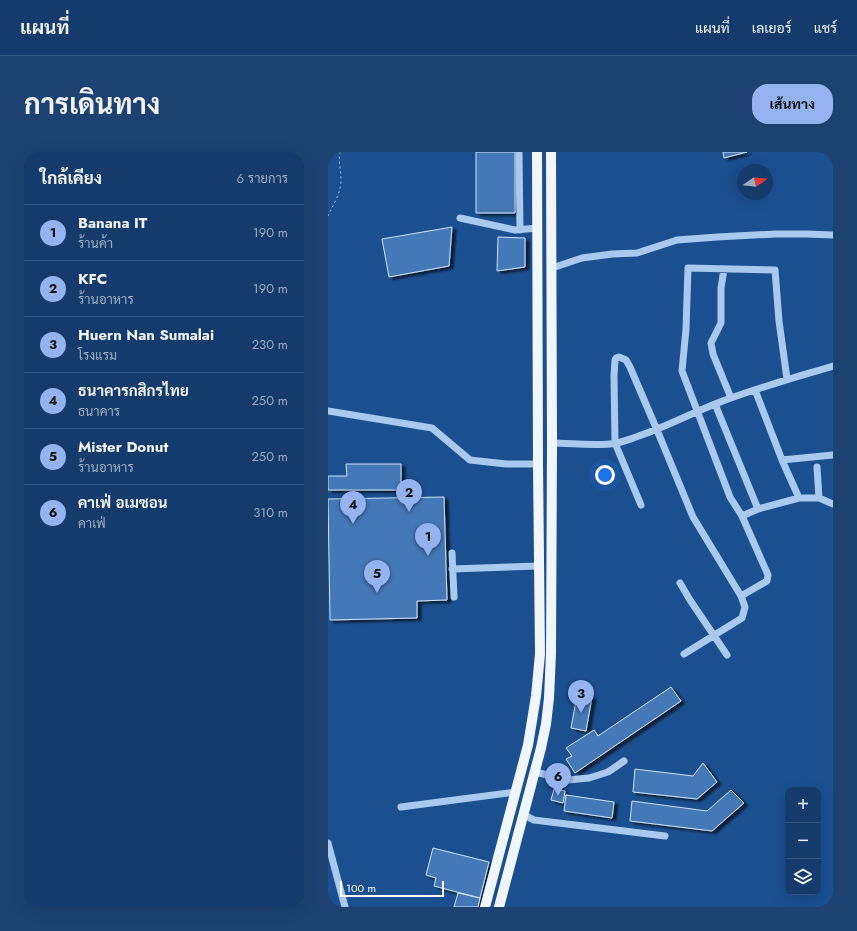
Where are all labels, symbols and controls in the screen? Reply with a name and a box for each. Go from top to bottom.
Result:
text: แผนที่ [20,14,69,41]
text: แผนที่ [695,18,730,38]
text: เลเยอร์ [752,18,792,38]
text: แชร์ [814,18,837,38]
text: การเดินทาง [24,84,160,125]
button: เส้นทาง [752,84,833,124]
north arrow [737,164,773,200]
text: ใกล้เคียง [40,166,102,190]
text: 6 รายการ [236,169,288,188]
text: Banana IT [78,212,147,234]
text: 1 [50,223,56,242]
text: 190 m [253,223,288,242]
text: ร้านค้า [78,234,113,253]
text: KFC [78,268,107,290]
text: 2 [49,279,57,298]
text: 190 m [253,279,288,298]
text: ร้านอาหาร [78,290,134,309]
text: Huern Nan Sumalai [78,324,214,346]
text: 3 [49,335,57,354]
text: 230 m [252,335,288,354]
text: โรงแรม [78,346,117,365]
text: ธนาคารกสิกรไทย [78,380,189,402]
text: 4 [48,391,58,410]
text: 250 m [251,391,288,410]
text: ธนาคาร [78,402,120,421]
text: Mister Donut [78,436,168,458]
text: 5 [49,447,57,466]
text: 250 m [251,447,288,466]
text: ร้านอาหาร [78,458,134,477]
your location [595,465,615,485]
pin: 2 [396,479,422,512]
pin: 4 [340,491,366,524]
text: คาเฟ่ อเมซอน [78,492,168,514]
text: 6 [49,503,57,522]
text: 310 m [253,503,288,522]
text: คาเฟ่ [78,514,106,533]
pin: 1 [415,523,441,556]
pin: 5 [364,560,390,593]
pin: 3 [568,680,594,713]
pin: 6 [545,763,571,796]
map controls [785,787,821,895]
button: + [785,787,821,823]
button: − [785,823,821,859]
button: layers [785,859,821,895]
scale bar [340,879,444,898]
text: 100 m [346,880,376,896]

